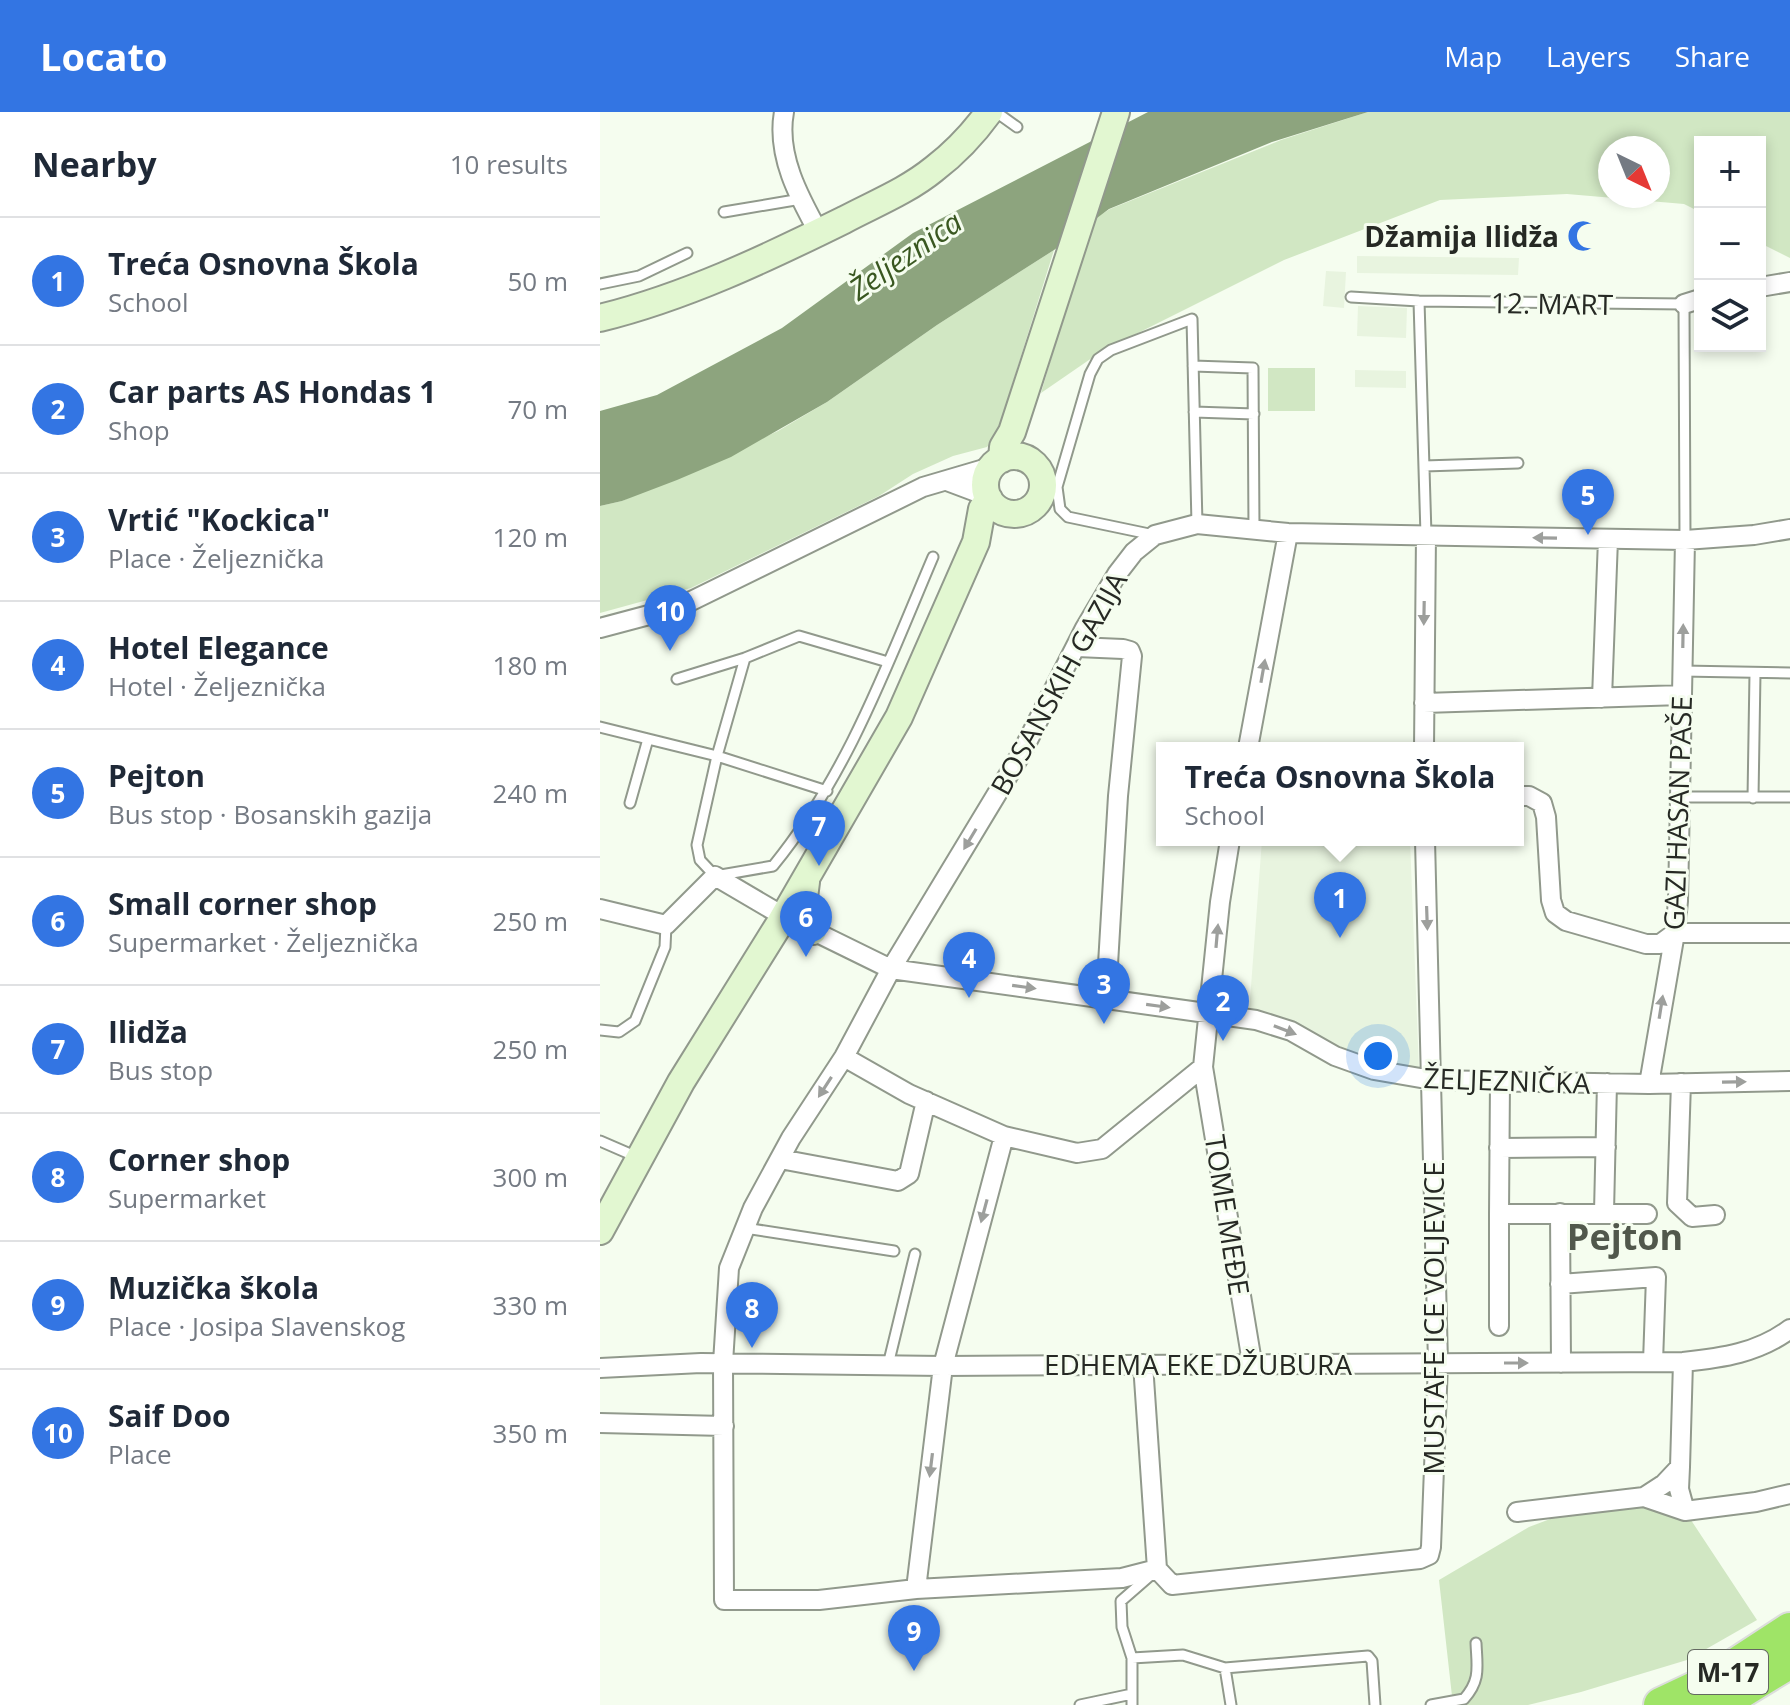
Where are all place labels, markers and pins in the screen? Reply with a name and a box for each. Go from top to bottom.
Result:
place label: Džamija Ilidža [1364,217,1559,255]
mosque icon: Džamija Ilidža [1566,219,1600,253]
pin: 5 [1562,469,1614,535]
pin: 10 [644,585,696,651]
pin: 7 [793,800,845,866]
pin: 1 [1314,872,1366,938]
pin: 6 [780,891,832,957]
pin: 4 [943,932,995,998]
pin: 3 [1078,958,1130,1024]
pin: 2 [1197,975,1249,1041]
pin: 8 [726,1282,778,1348]
pin: 9 [888,1605,940,1671]

